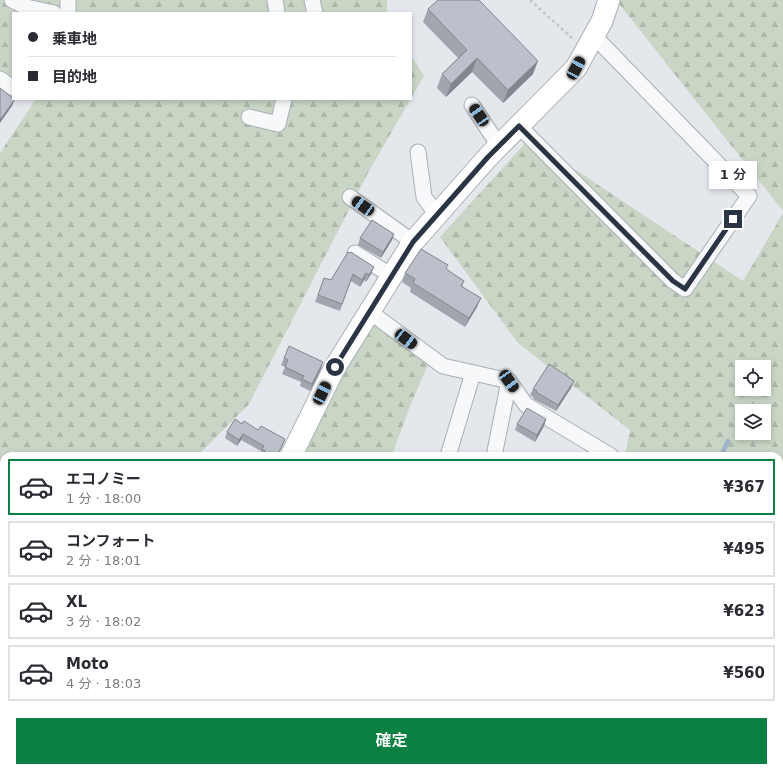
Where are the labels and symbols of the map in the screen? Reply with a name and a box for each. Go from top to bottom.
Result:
car [565,55,587,81]
car [467,102,491,128]
callout: 1 分 [709,161,757,189]
car [350,194,376,218]
route end [724,210,742,228]
car [393,327,419,351]
route start [326,358,344,376]
car [497,368,521,394]
car [311,380,333,406]

